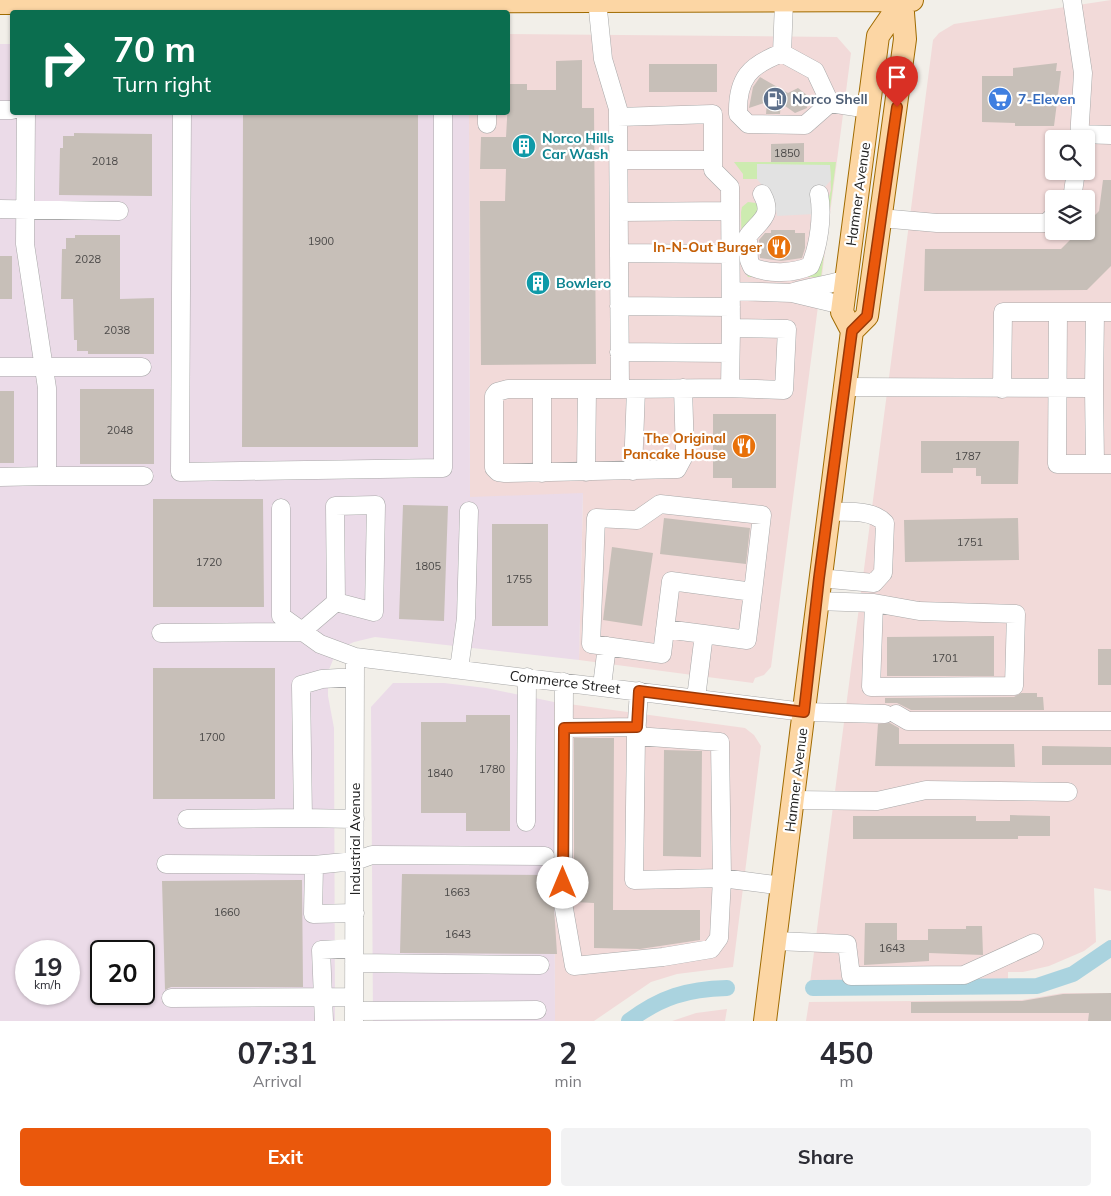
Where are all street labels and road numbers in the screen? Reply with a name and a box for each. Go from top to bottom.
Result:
street label: Hamner Avenue [842,141,874,247]
street label: Commerce Street [509,666,621,698]
street label: Hamner Avenue [781,727,811,833]
street label: Industrial Avenue [346,783,364,895]

